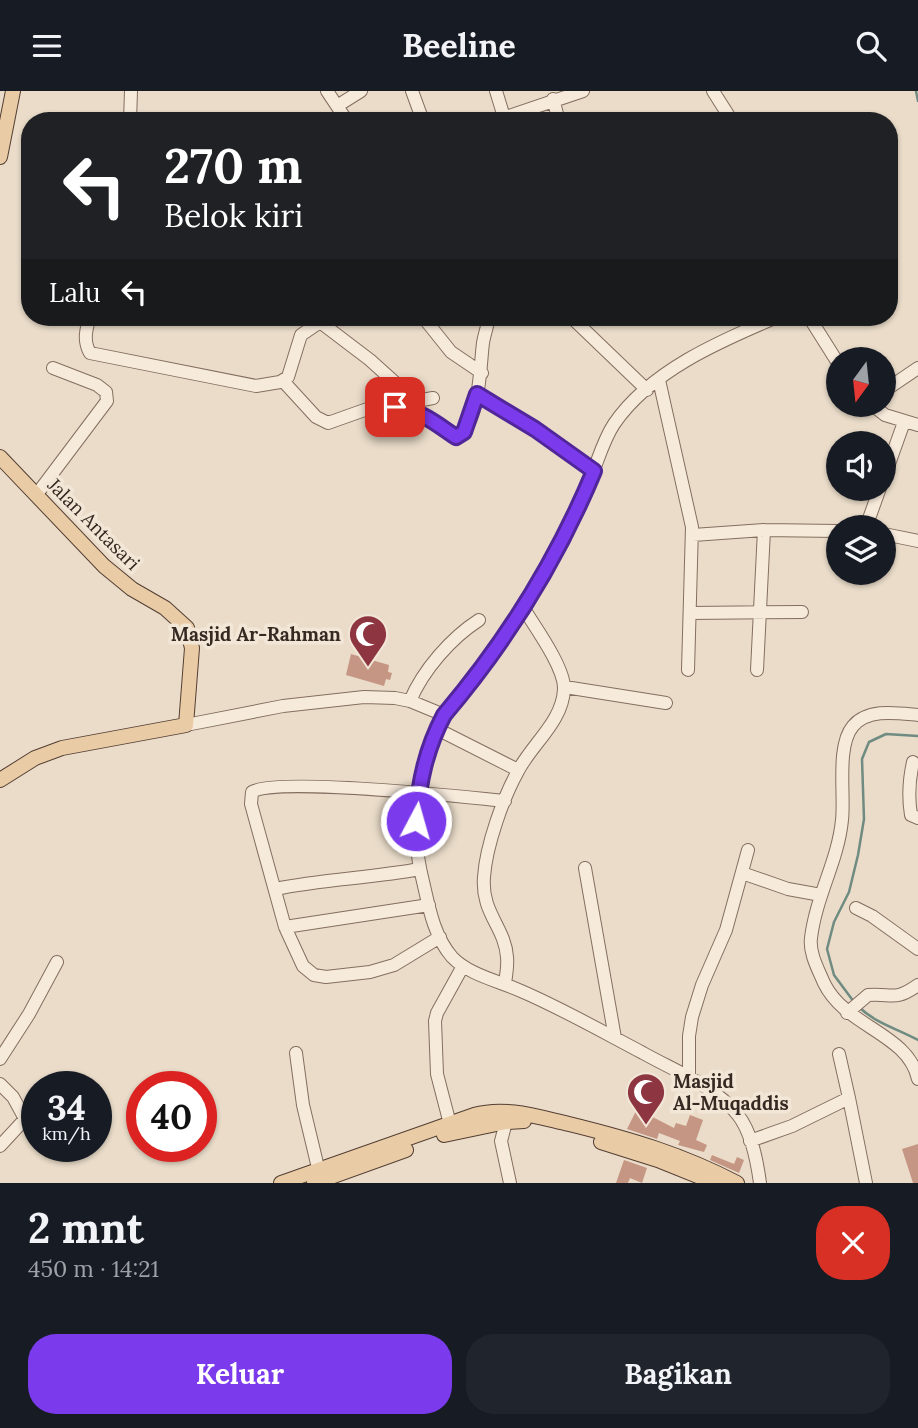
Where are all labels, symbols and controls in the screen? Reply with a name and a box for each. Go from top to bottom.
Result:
text: Beeline [402,25,516,66]
icon: menu [28,27,66,65]
icon: search [852,27,890,65]
text: 270 m [164,134,302,196]
icon: left [49,140,140,231]
text: Belok kiri [164,195,303,236]
icon: left [115,273,153,311]
text: Lalu [49,276,101,309]
north arrow [826,347,896,417]
map controls [826,347,896,585]
pin [365,377,425,437]
icon: arrive [376,388,414,426]
button: sound [826,431,896,501]
street label: Jalan Antasari [42,472,145,575]
button: layers [826,515,896,585]
mosque icon: Masjid Ar-Rahman [347,613,389,668]
place label: Masjid Ar-Rahman [171,622,341,646]
position arrow [379,784,453,858]
place label: Masjid Al-Muqaddis [673,1069,789,1115]
speed limit sign: 40 [126,1071,217,1162]
mosque icon: Masjid Al-Muqaddis [625,1071,667,1126]
text: 34 [47,1085,86,1130]
text: km/h [42,1122,91,1145]
text: 2 mnt [28,1201,144,1255]
button: close [816,1206,890,1280]
text: 450 m · 14:21 [28,1254,159,1283]
button: Keluar [28,1334,452,1414]
button: Bagikan [466,1334,890,1414]

